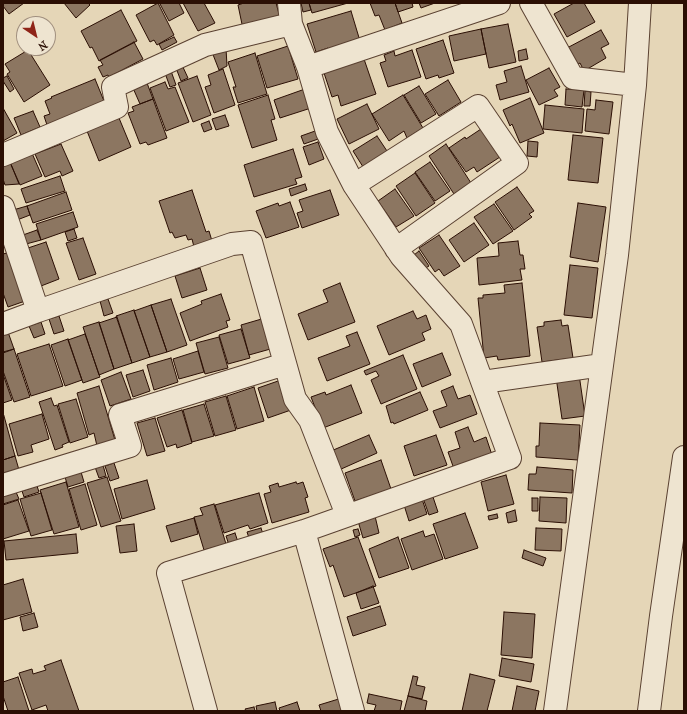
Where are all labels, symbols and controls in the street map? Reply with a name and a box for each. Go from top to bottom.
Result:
north arrow [16,16,56,56]
text: N [35,38,50,53]

